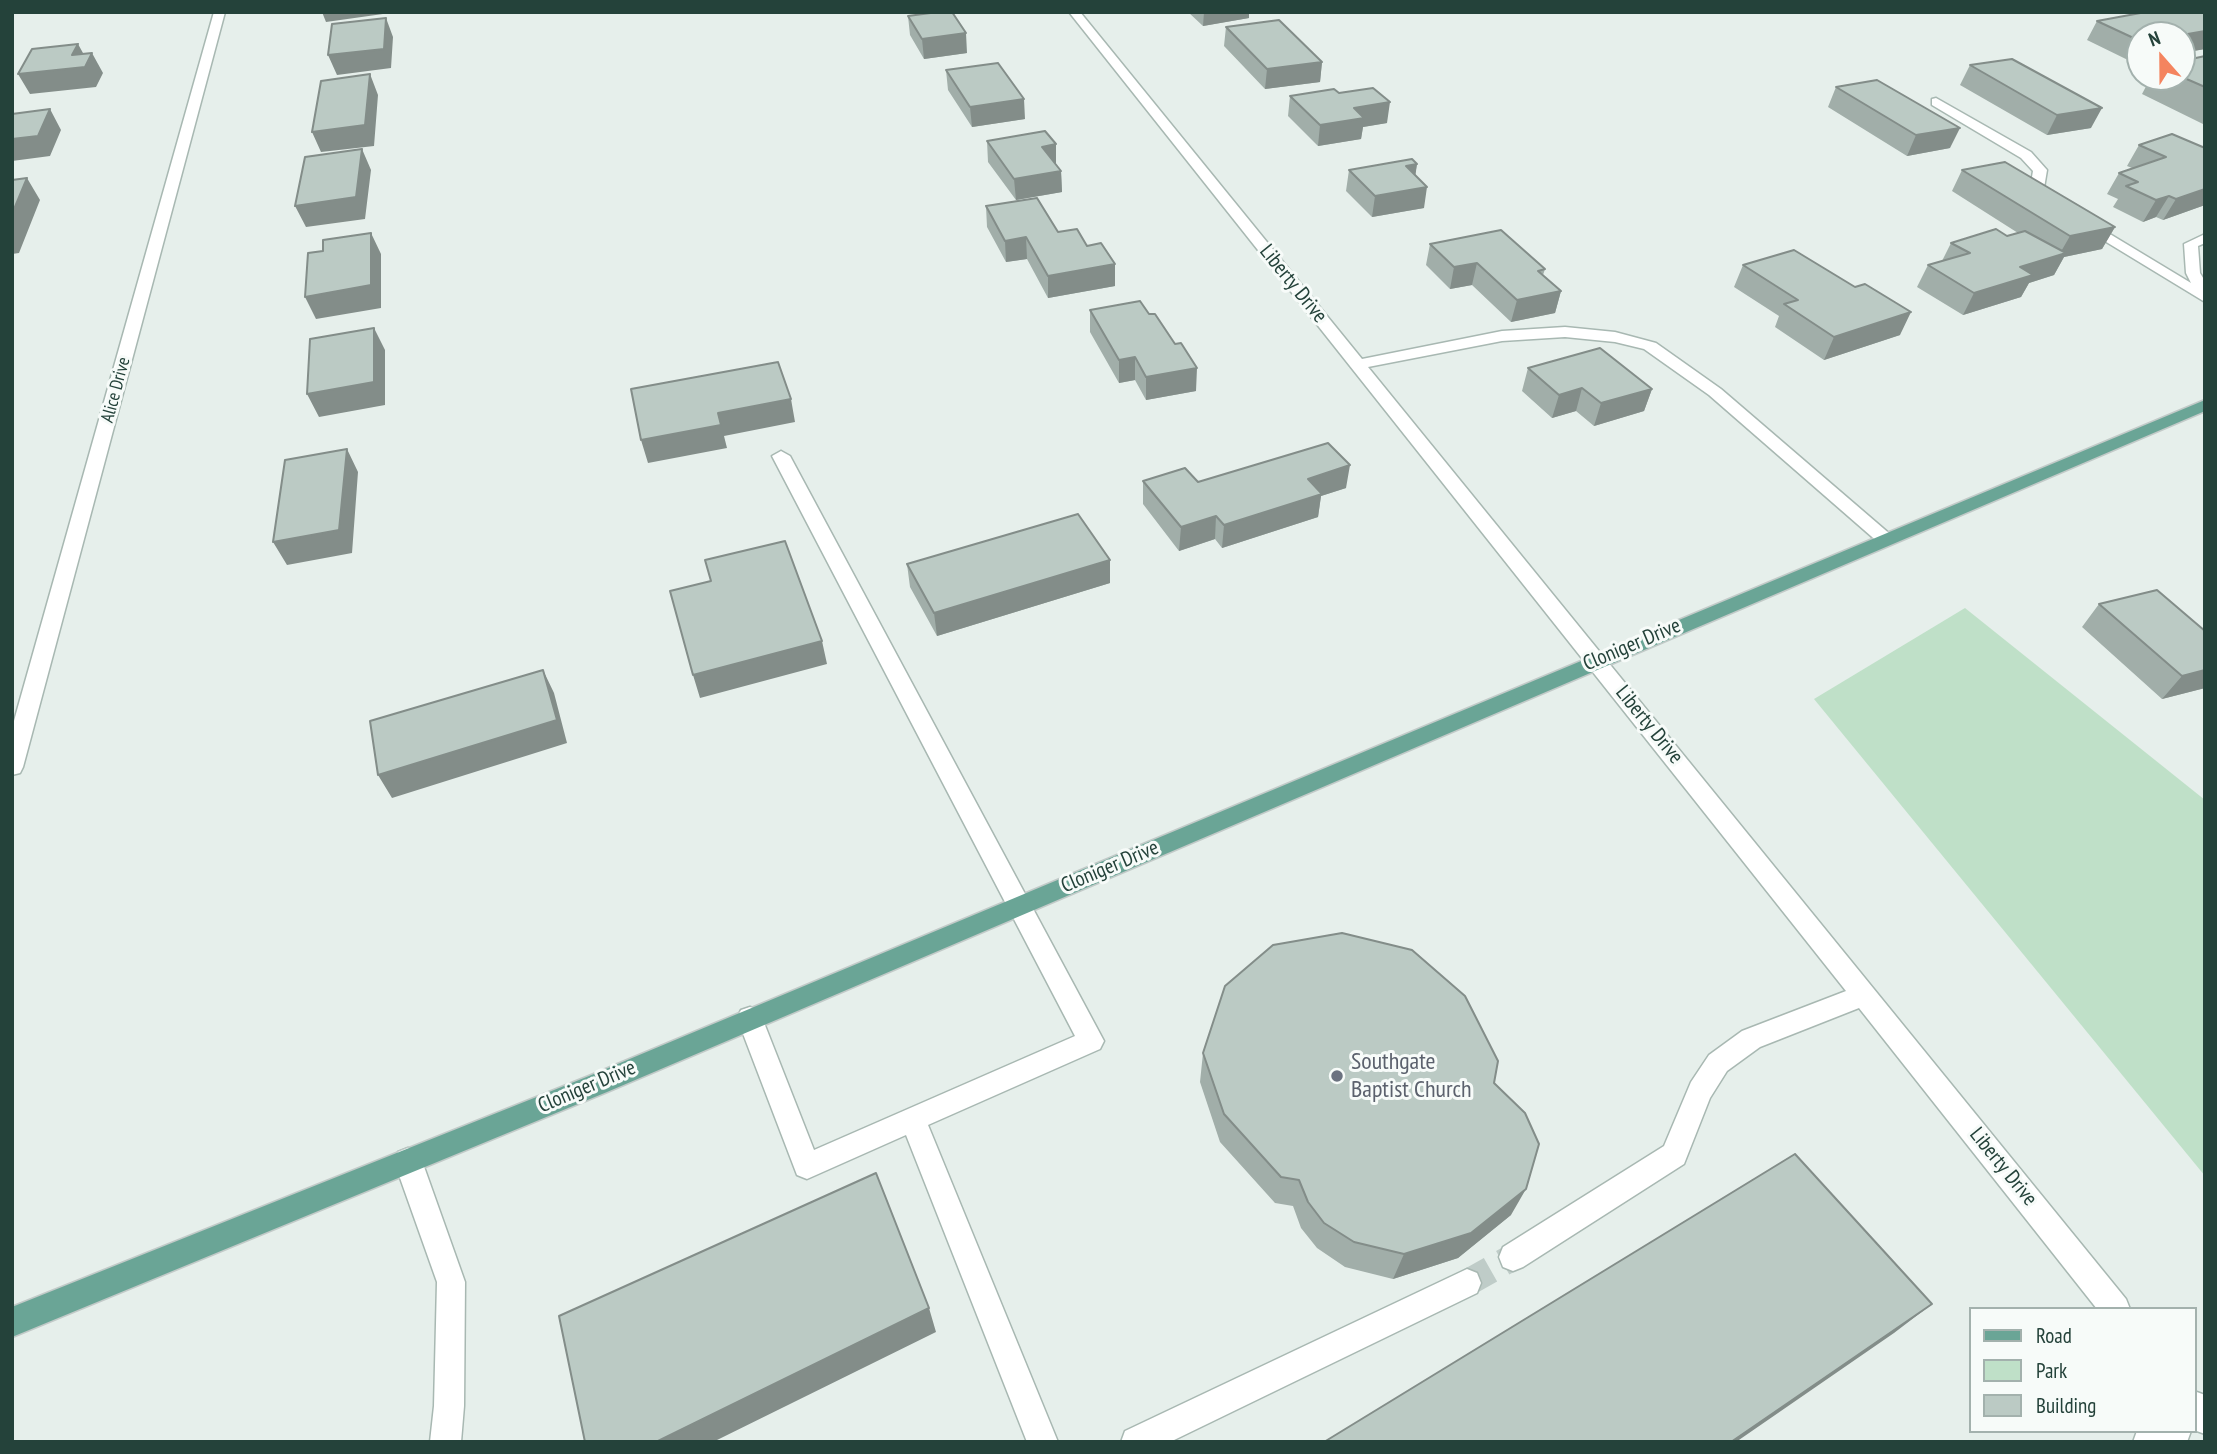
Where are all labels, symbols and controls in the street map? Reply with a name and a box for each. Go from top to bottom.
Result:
north arrow [2126,21,2196,91]
text: N [2145,25,2163,51]
street label: Liberty Drive [1254,240,1332,328]
street label: Alice Drive [97,355,135,425]
street label: Cloniger Drive [1579,613,1685,677]
street label: Liberty Drive [1610,681,1688,769]
street label: Cloniger Drive [1057,835,1163,899]
place label: Southgate Baptist Church [1351,1048,1472,1104]
street label: Cloniger Drive [534,1055,640,1119]
marker: Southgate Baptist Church [1329,1068,1345,1084]
street label: Liberty Drive [1964,1123,2042,1211]
legend [1968,1307,2196,1433]
text: Road [2036,1322,2072,1349]
text: Park [2036,1357,2067,1384]
text: Building [2036,1392,2096,1419]

